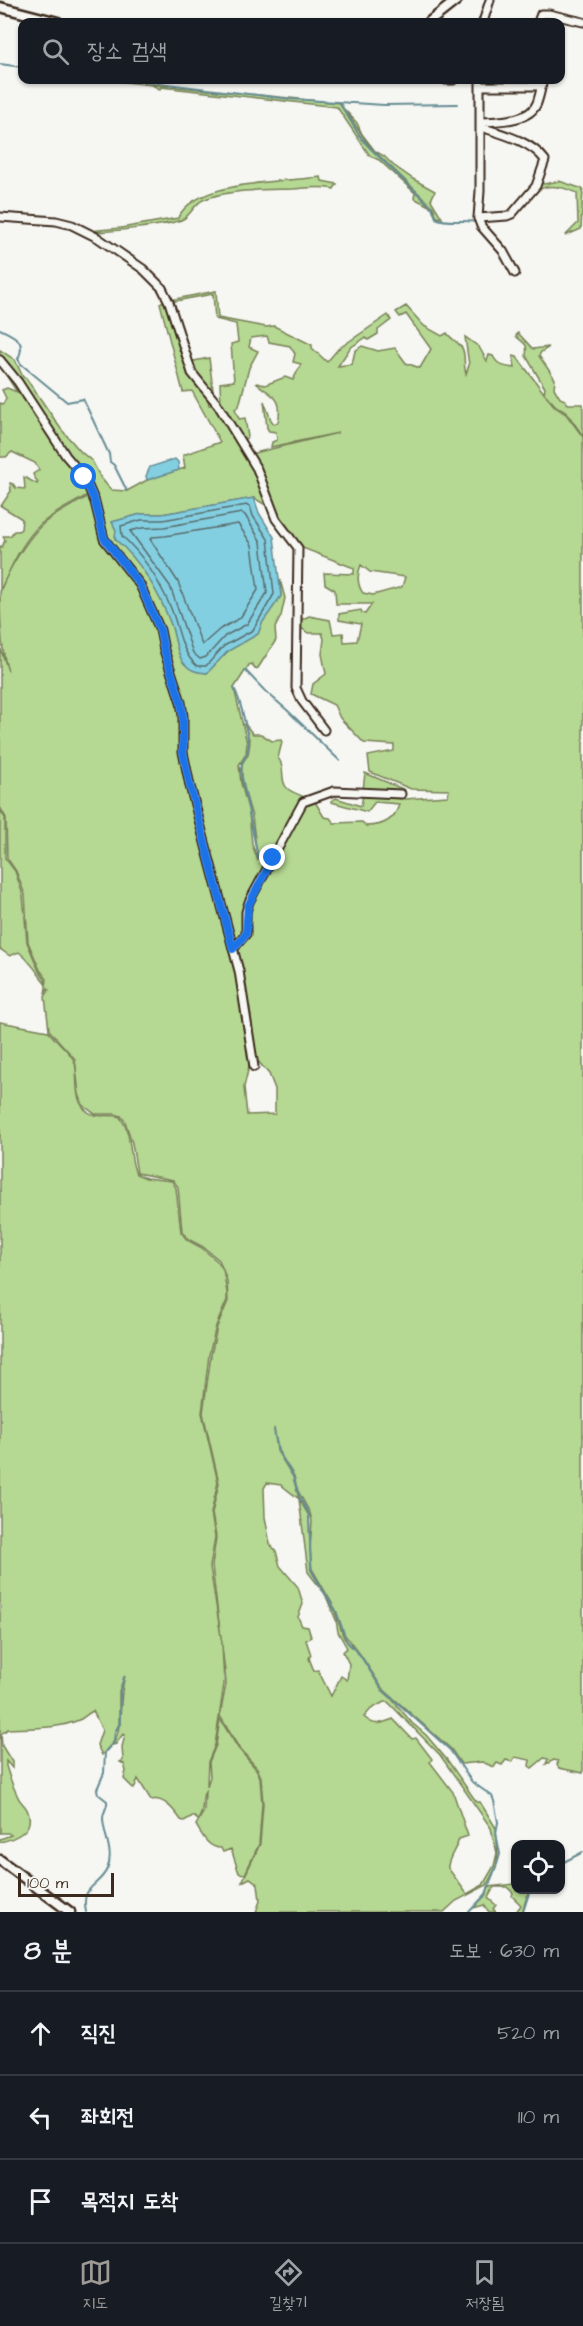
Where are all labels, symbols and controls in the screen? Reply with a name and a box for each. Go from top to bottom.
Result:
search box [18,18,565,84]
icon: search [39,35,72,68]
text: 장소 검색 [87,36,167,67]
route start [70,463,96,489]
route end [259,844,285,870]
map controls [511,1840,565,1894]
button: locate [511,1840,565,1894]
scale bar [18,1870,114,1898]
text: 100 m [27,1872,68,1894]
text: 8 분 [24,1933,72,1969]
text: 도보 · 630 m [449,1937,559,1965]
icon: ahead [24,2017,57,2050]
text: 직진 [81,2018,116,2049]
text: 520 m [497,2019,559,2047]
icon: left [24,2101,57,2134]
text: 좌회전 [81,2102,134,2133]
text: 110 m [518,2103,559,2131]
icon: arrive [24,2185,57,2218]
text: 목적지 도착 [81,2186,178,2217]
tab: 지도 [79,2256,112,2314]
tab: 길찾기 [269,2256,308,2314]
tab: 저장됨 [466,2256,504,2314]

